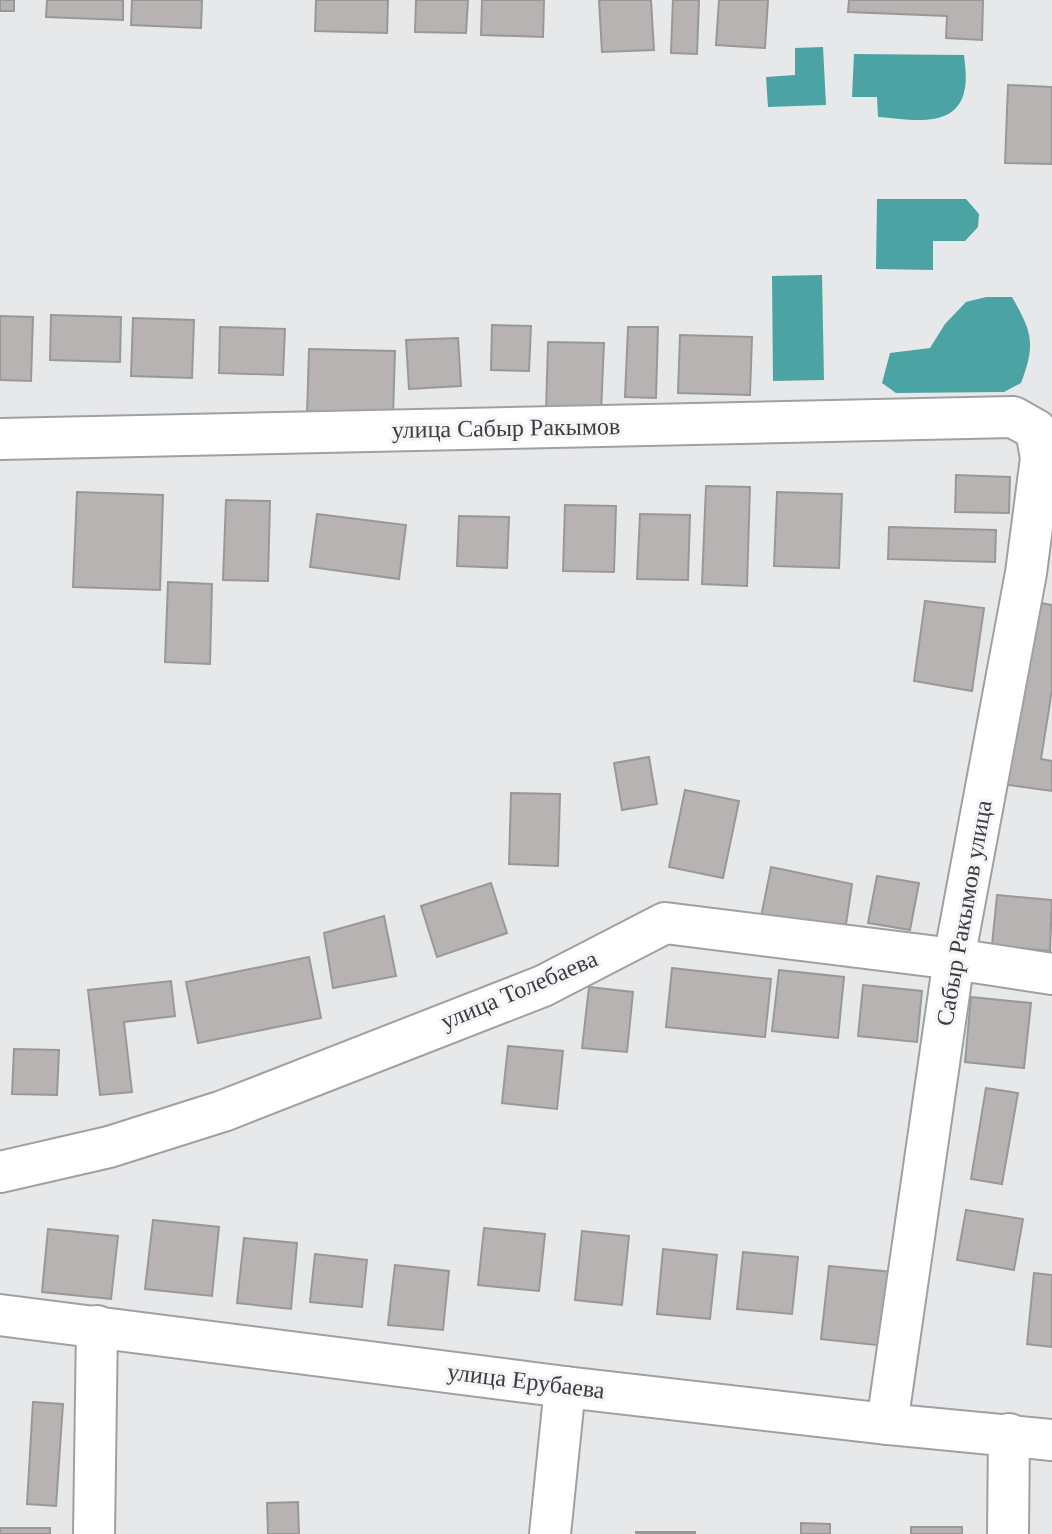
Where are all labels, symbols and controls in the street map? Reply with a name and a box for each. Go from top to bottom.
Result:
street label: улица Сабыр Ракымов [392,413,620,443]
street label: Сабыр Ракымов улица [931,798,997,1028]
street label: улица Толебаева [437,945,602,1035]
street label: улица Ерубаева [446,1358,607,1404]

